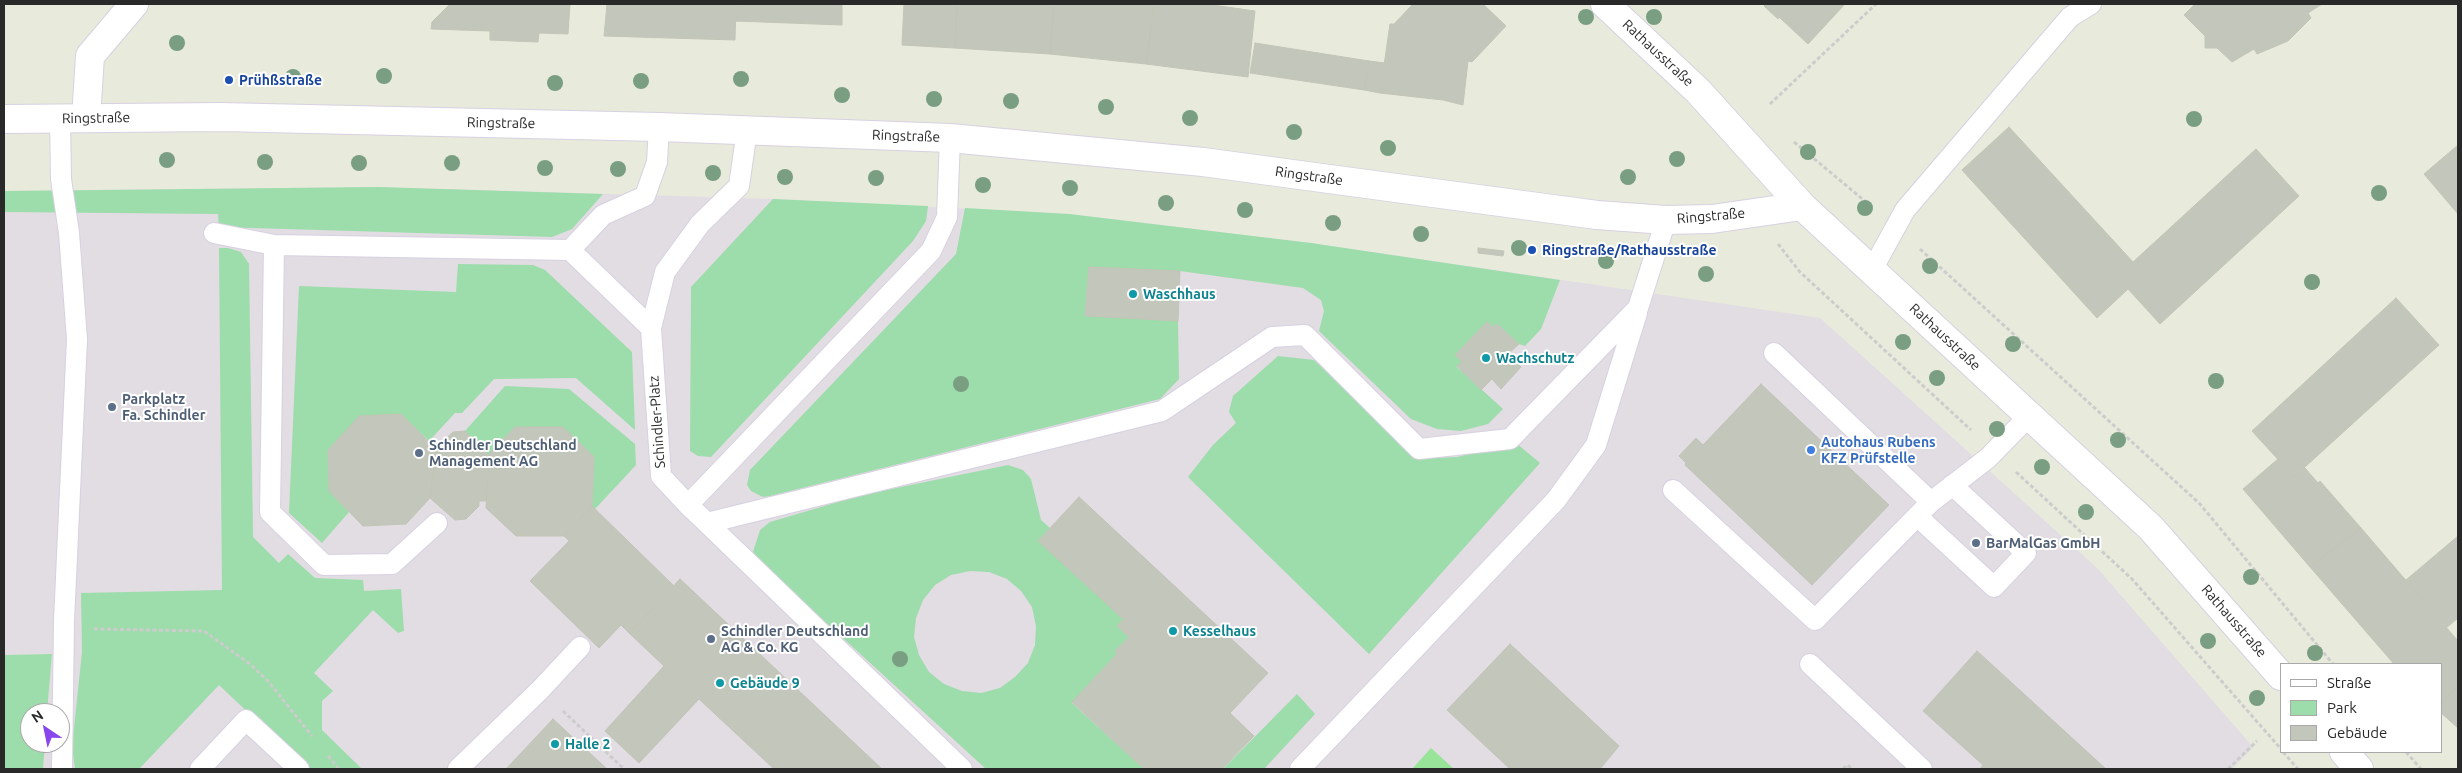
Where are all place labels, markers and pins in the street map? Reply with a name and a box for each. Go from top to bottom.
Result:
place label: Prühßstraße [239,72,322,88]
marker: Prühßstraße [223,74,235,86]
place label: Ringstraße/Rathausstraße [1542,242,1716,258]
marker: Ringstraße/Rathausstraße [1526,244,1538,256]
place label: Waschhaus [1143,286,1216,302]
marker: Waschhaus [1127,288,1139,300]
place label: Wachschutz [1496,350,1574,366]
marker: Wachschutz [1480,352,1492,364]
place label: Parkplatz Fa. Schindler [122,391,205,424]
marker: Parkplatz Fa. Schindler [106,401,118,413]
place label: Autohaus Rubens KFZ Prüfstelle [1821,434,1936,467]
place label: Schindler Deutschland Management AG [429,437,577,470]
marker: Autohaus Rubens KFZ Prüfstelle [1805,444,1817,456]
marker: Schindler Deutschland Management AG [413,447,425,459]
place label: BarMalGas GmbH [1986,535,2100,551]
marker: BarMalGas GmbH [1970,537,1982,549]
place label: Schindler Deutschland AG & Co. KG [721,623,869,656]
place label: Kesselhaus [1183,623,1256,639]
marker: Kesselhaus [1167,625,1179,637]
marker: Schindler Deutschland AG & Co. KG [705,633,717,645]
place label: Gebäude 9 [730,675,800,691]
marker: Gebäude 9 [714,677,726,689]
place label: Halle 2 [565,736,611,752]
marker: Halle 2 [549,738,561,750]

